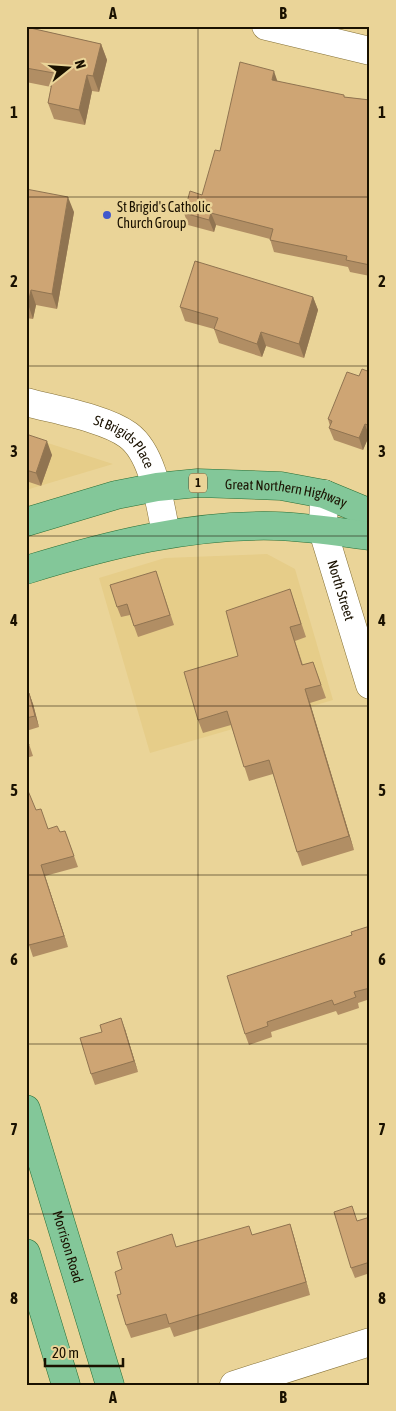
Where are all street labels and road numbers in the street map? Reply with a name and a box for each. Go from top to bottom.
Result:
street label: St Brigids Place [92,412,158,471]
road number: 1 [189,473,207,492]
street label: Great Northern Highway [225,476,350,511]
street label: North Street [324,558,358,622]
street label: Morrison Road [49,1209,86,1285]

